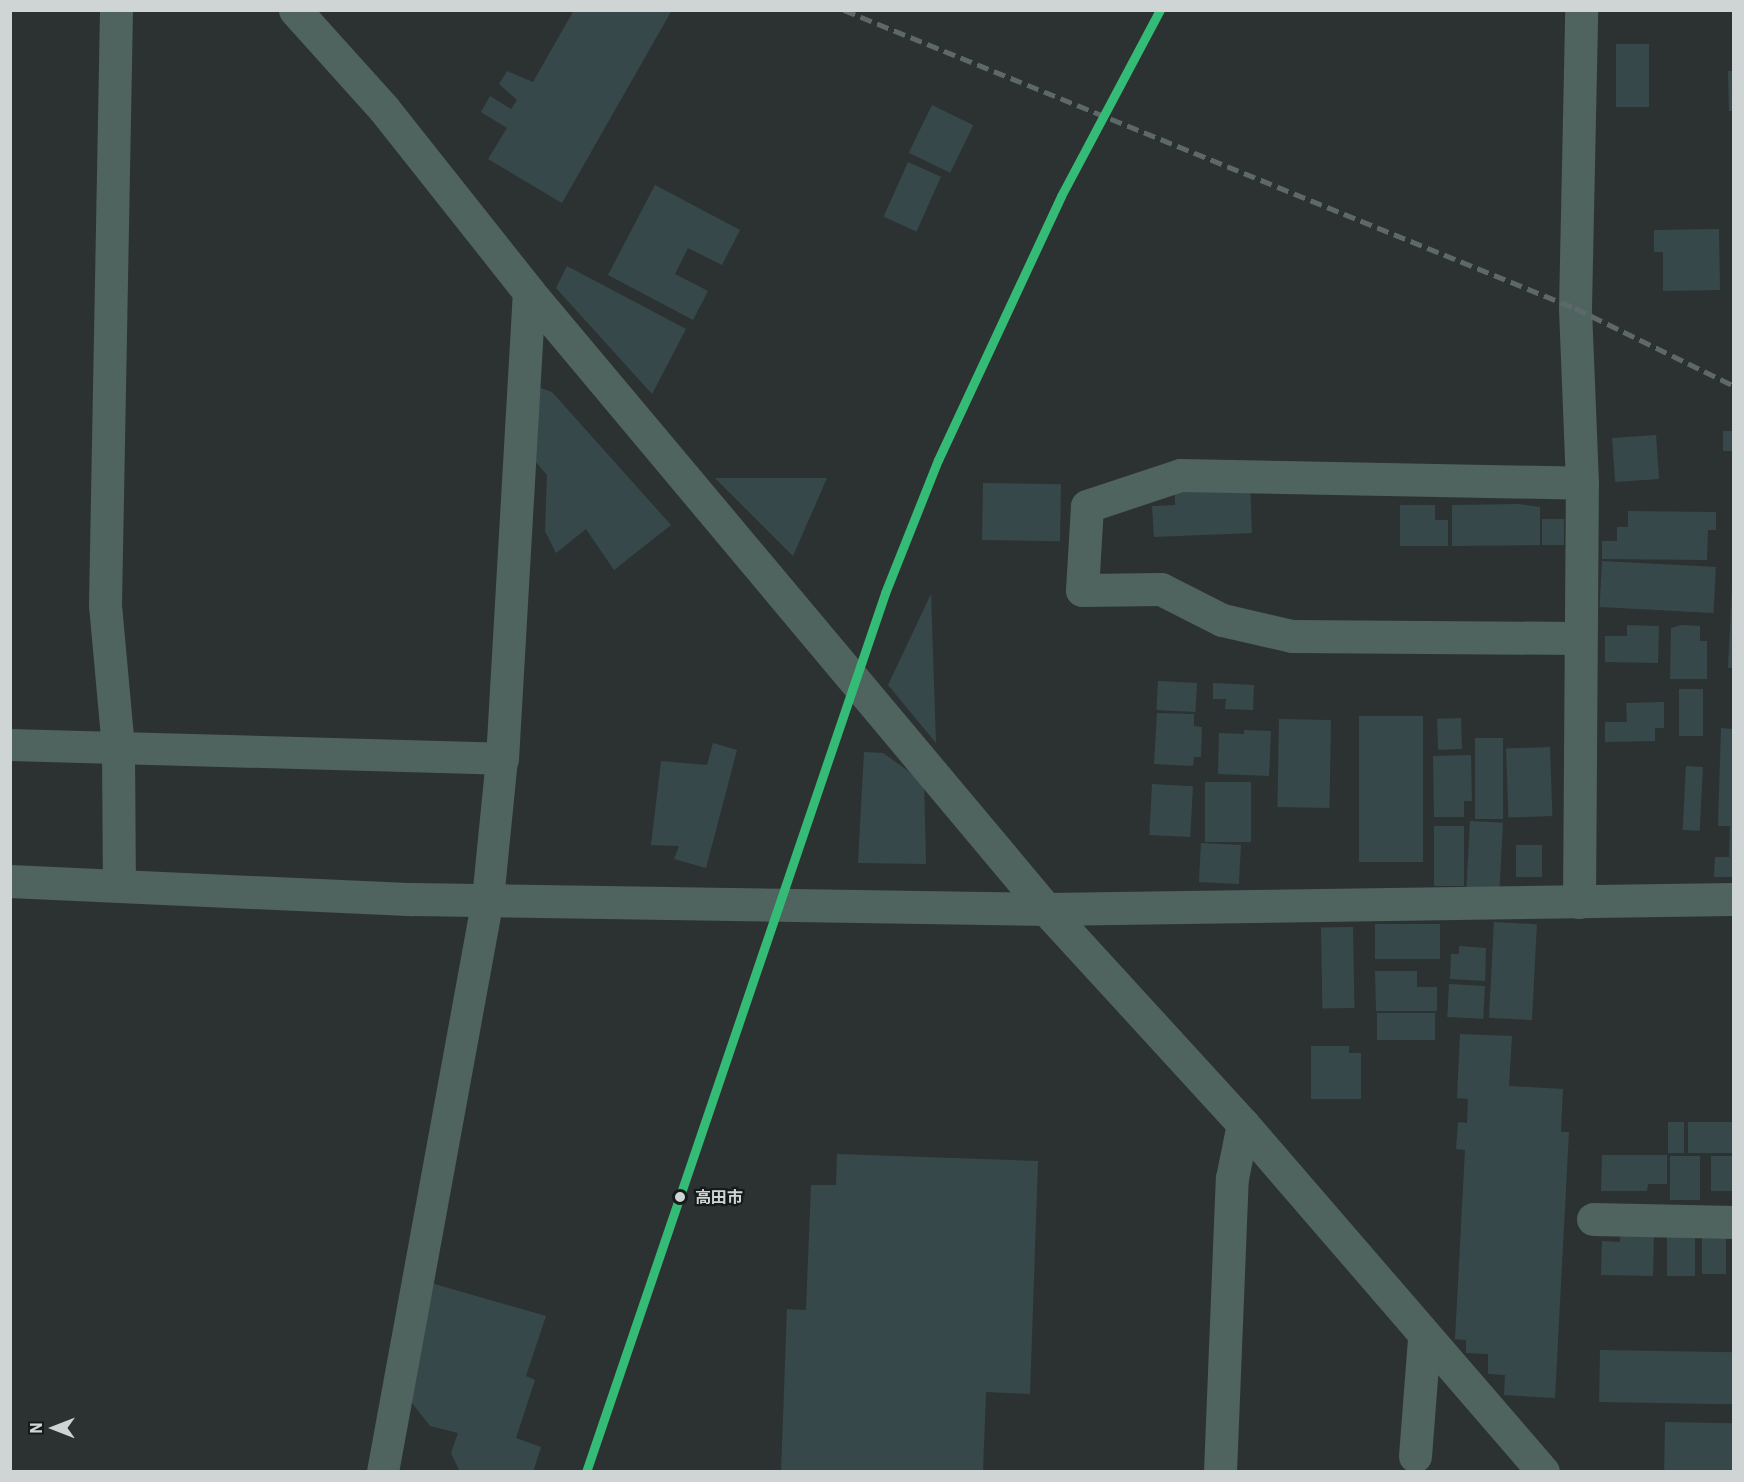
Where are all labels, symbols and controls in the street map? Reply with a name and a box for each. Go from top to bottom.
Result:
marker: 高田市 [670,1187,690,1207]
place label: 高田市 [695,1187,743,1207]
north arrow [24,1398,84,1458]
text: N [26,1422,46,1434]

